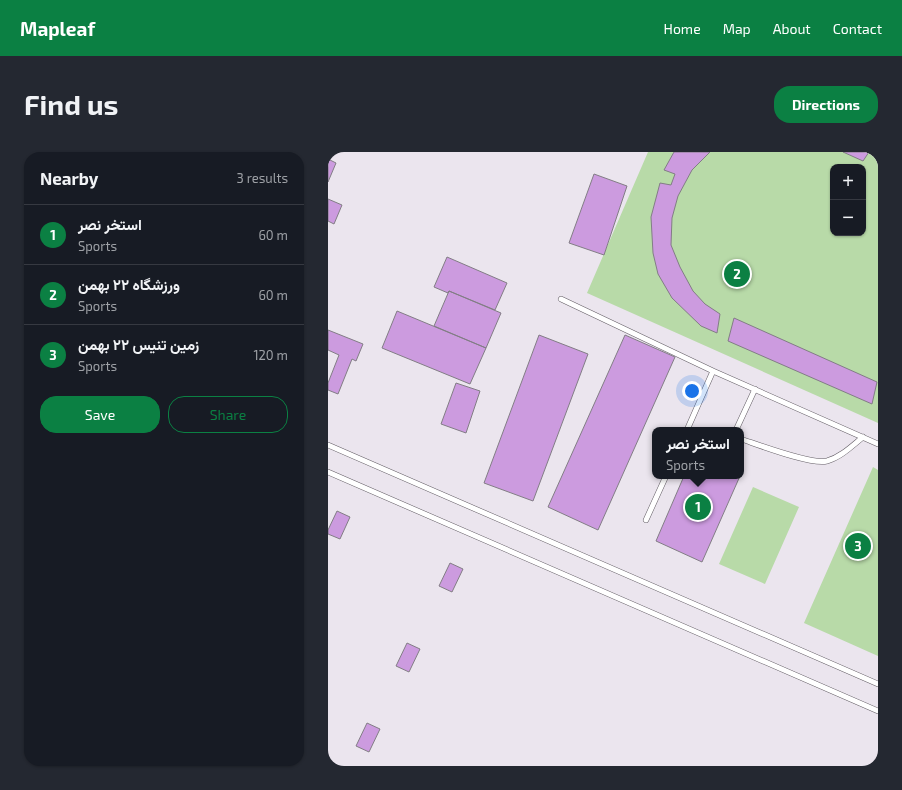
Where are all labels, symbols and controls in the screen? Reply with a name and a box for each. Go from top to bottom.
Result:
text: Mapleaf [20,17,95,40]
text: Home [664,20,701,37]
text: Map [723,20,751,37]
text: About [773,20,811,37]
text: Contact [833,20,882,37]
button: Directions [774,86,878,123]
text: Find us [24,87,118,121]
map controls [830,164,866,236]
button: + [830,164,866,200]
text: Nearby [40,168,98,188]
text: 3 results [237,170,288,186]
button: − [830,200,866,236]
text: استخر نصر [78,215,142,233]
text: 1 [50,227,56,243]
text: 60 m [258,227,288,243]
text: Sports [78,238,117,254]
pin: 2 [724,259,750,289]
text: ورزشگاه ۲۲ بهمن [78,275,180,293]
text: 2 [49,287,57,303]
text: 60 m [258,287,288,303]
text: Sports [78,298,117,314]
text: زمین تنیس ۲۲ بهمن [78,335,199,353]
text: 3 [49,347,57,363]
text: 120 m [253,347,288,363]
text: Sports [78,358,117,374]
your location [682,381,702,401]
button: Save [40,396,160,433]
button: Share [168,396,288,433]
popup [652,427,744,479]
text: استخر نصر [666,434,730,452]
text: Sports [666,457,705,473]
pin: 1 [685,492,711,522]
pin: 3 [845,531,871,561]

